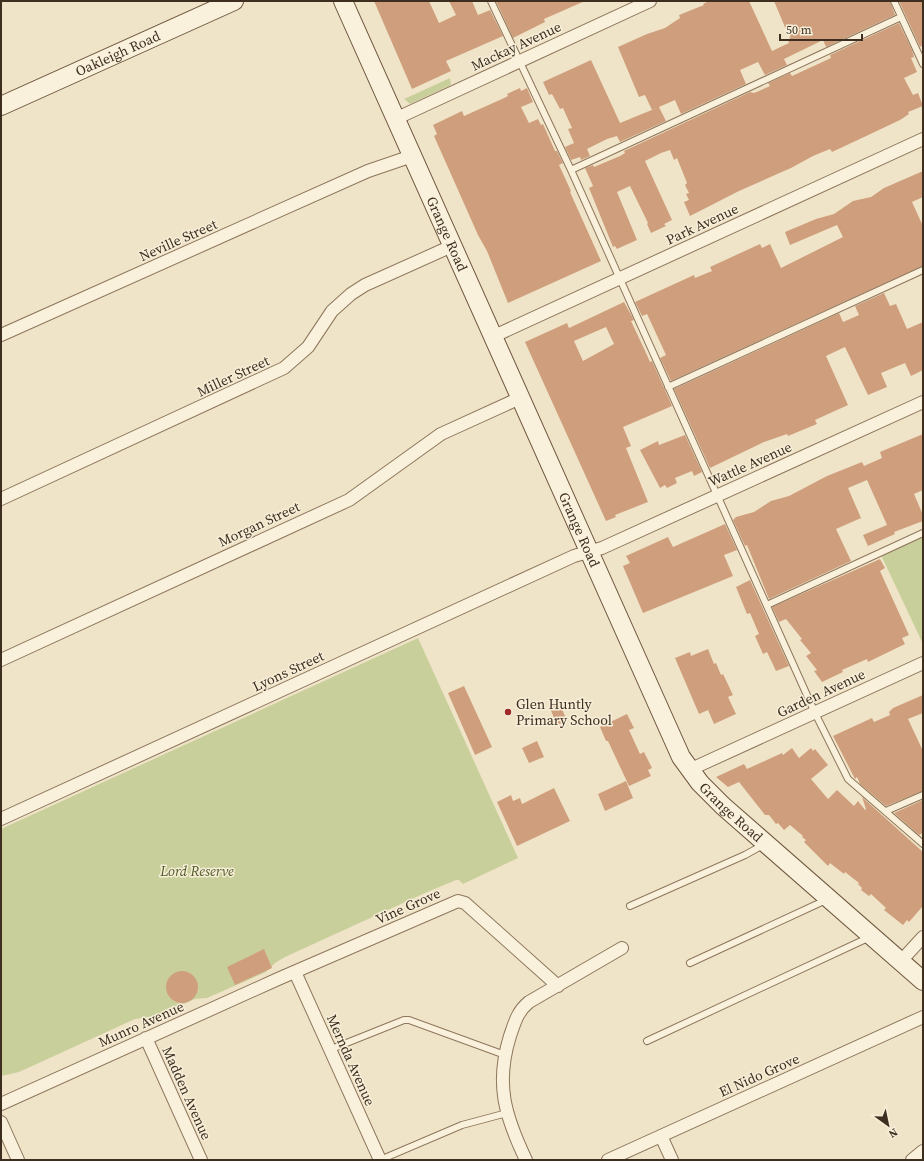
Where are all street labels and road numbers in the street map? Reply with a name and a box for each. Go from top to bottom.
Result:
street label: Mackay Avenue [468,16,564,76]
street label: Oakleigh Road [72,26,163,81]
street label: Grange Road [422,193,473,275]
street label: Park Avenue [662,198,742,250]
street label: Neville Street [136,214,221,266]
street label: Miller Street [194,350,273,401]
street label: Wattle Avenue [705,437,795,491]
street label: Grange Road [554,489,605,570]
street label: Morgan Street [215,496,303,552]
street label: Lyons Street [249,646,327,696]
street label: Garden Avenue [774,664,868,722]
street label: Grange Road [695,778,767,847]
street label: Vine Grove [372,883,444,929]
street label: Munro Avenue [95,996,187,1052]
street label: Mernda Avenue [322,1011,380,1109]
street label: Madden Avenue [157,1043,217,1143]
street label: El Nido Grove [716,1048,802,1102]

